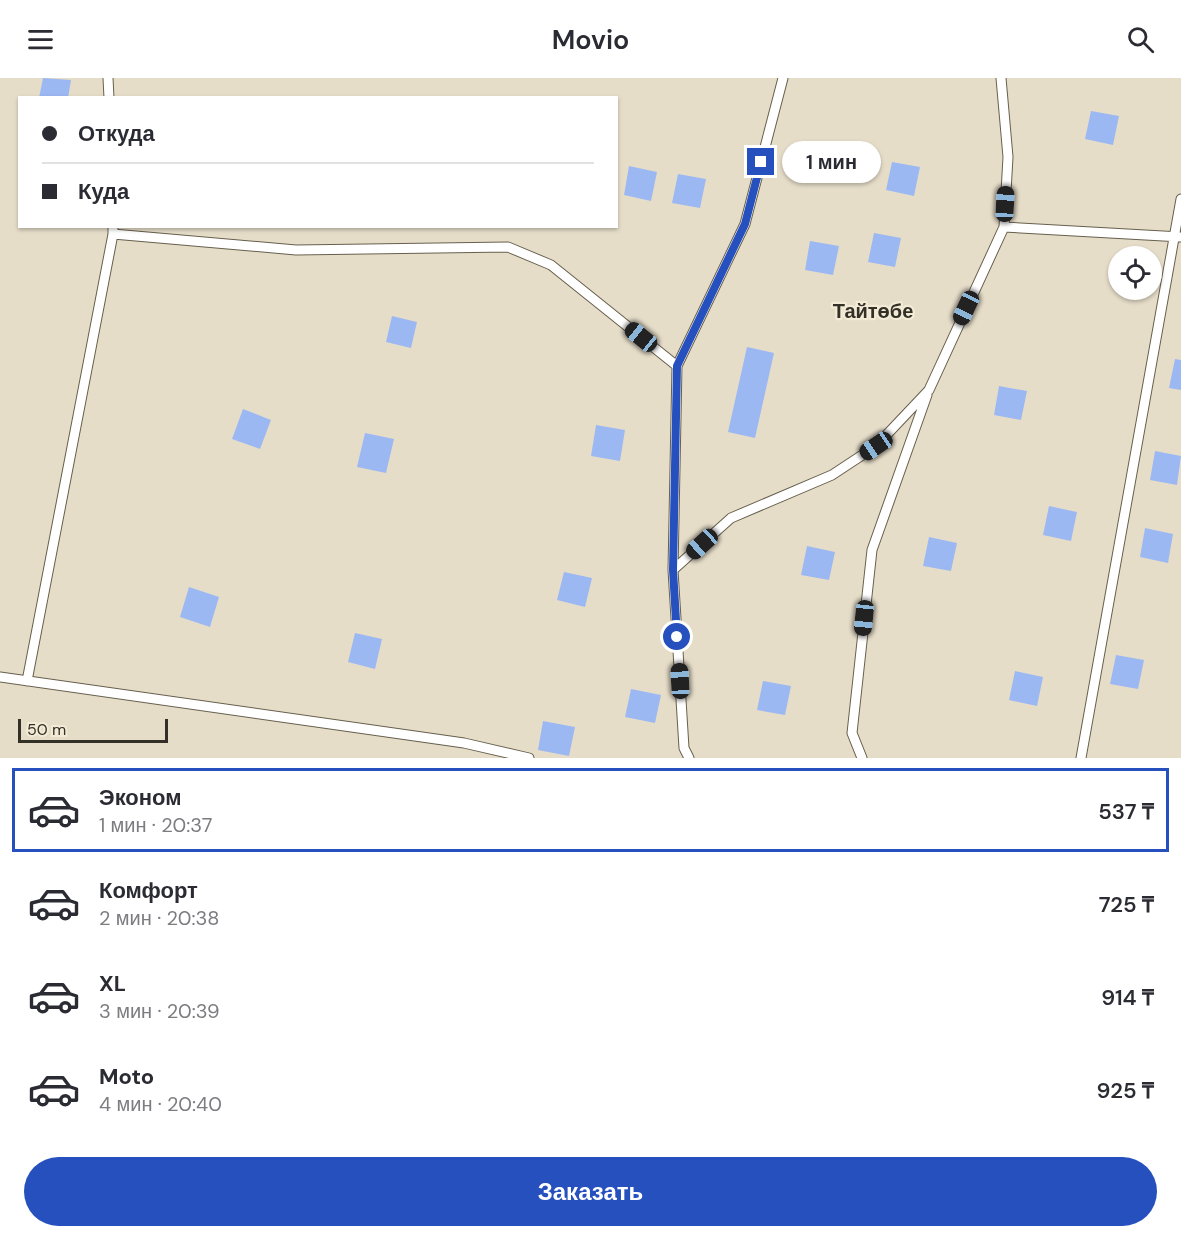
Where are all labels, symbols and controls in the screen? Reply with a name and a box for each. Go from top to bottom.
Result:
text: Movio [552,22,629,57]
icon: menu [24,23,57,56]
icon: search [1124,23,1157,56]
text: Откуда [78,119,155,148]
callout: 1 мин [782,141,881,183]
route end [747,148,774,175]
text: 1 мин [806,149,857,175]
text: Куда [78,177,129,206]
car [995,186,1015,222]
map controls [1108,246,1162,300]
button: locate [1108,246,1162,300]
car [950,288,982,328]
district label: Тайтөбе [833,298,913,324]
car [621,319,661,355]
car [856,428,896,464]
car [683,525,721,563]
car [853,599,875,637]
route start [663,623,690,650]
car [670,663,690,699]
scale bar [18,716,168,744]
text: 50 m [27,719,66,740]
icon: car [27,783,81,837]
text: Эконом [99,783,182,812]
text: 537 ₸ [1098,797,1154,826]
text: 1 мин · 20:37 [99,812,212,838]
icon: car [27,876,81,930]
text: Комфорт [99,876,198,905]
text: 725 ₸ [1099,890,1154,919]
text: 2 мин · 20:38 [99,905,219,931]
icon: car [27,969,81,1023]
text: XL [99,969,126,998]
text: 914 ₸ [1101,983,1154,1012]
text: 3 мин · 20:39 [99,998,220,1024]
icon: car [27,1062,81,1116]
text: Moto [99,1062,154,1091]
text: 925 ₸ [1097,1076,1154,1105]
text: 4 мин · 20:40 [99,1091,222,1117]
button: Заказать [24,1157,1157,1226]

